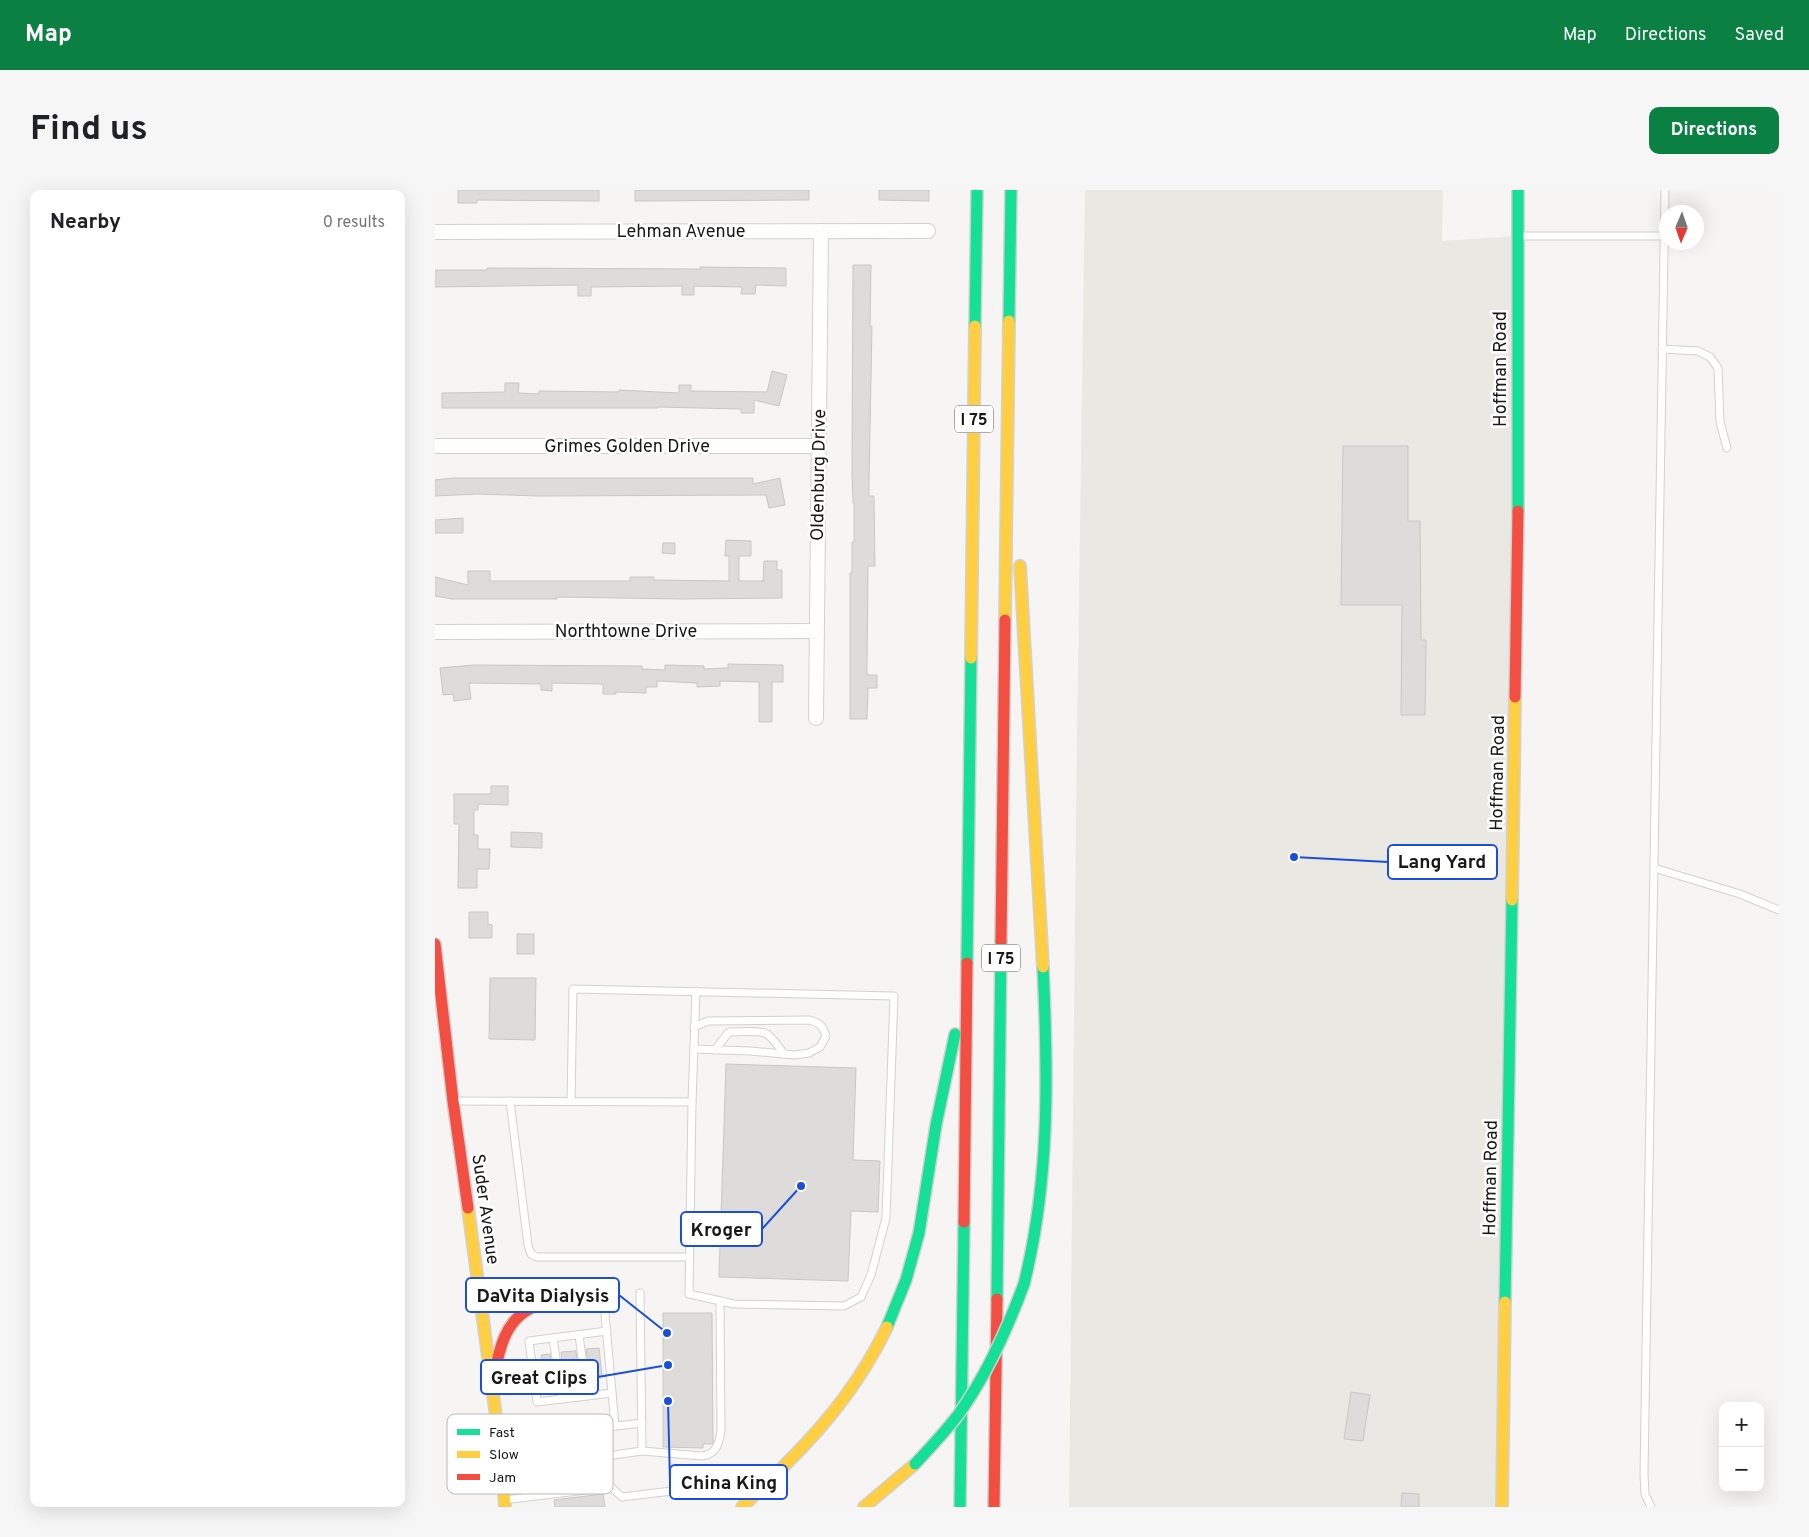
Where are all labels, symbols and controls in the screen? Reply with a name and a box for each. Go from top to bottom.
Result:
text: Map [25,20,72,50]
text: Map [1563,24,1597,47]
text: Directions [1625,24,1707,47]
text: Saved [1735,24,1784,47]
button: Directions [1649,107,1779,154]
text: Find us [30,108,148,152]
north arrow [1659,205,1704,250]
text: Nearby [50,209,121,236]
text: 0 results [323,213,385,233]
street label: Lehman Avenue [617,221,745,244]
street label: Hoffman Road [1490,311,1513,427]
road number: I 75 [955,405,993,432]
street label: Oldenburg Drive [807,409,832,541]
street label: Grimes Golden Drive [544,436,710,459]
street label: Northtowne Drive [555,621,697,644]
street label: Hoffman Road [1486,715,1511,831]
callout: Lang Yard [1388,845,1497,879]
text: Lang Yard [1398,851,1486,875]
road number: I 75 [982,944,1020,971]
street label: Hoffman Road [1479,1120,1504,1236]
street label: Suder Avenue [465,1152,504,1266]
callout: Kroger [681,1212,762,1246]
text: Kroger [690,1219,752,1243]
callout: DaVita Dialysis [466,1278,619,1312]
text: DaVita Dialysis [477,1285,609,1309]
callout: Great Clips [481,1360,598,1394]
text: Great Clips [491,1367,587,1391]
map controls [1719,1402,1764,1492]
button: + [1719,1402,1764,1447]
legend [447,1414,613,1494]
text: Fast [489,1425,515,1442]
text: Slow [489,1447,519,1464]
button: − [1719,1447,1764,1492]
callout: China King [670,1465,787,1499]
text: Jam [489,1470,516,1487]
text: China King [681,1472,777,1496]

